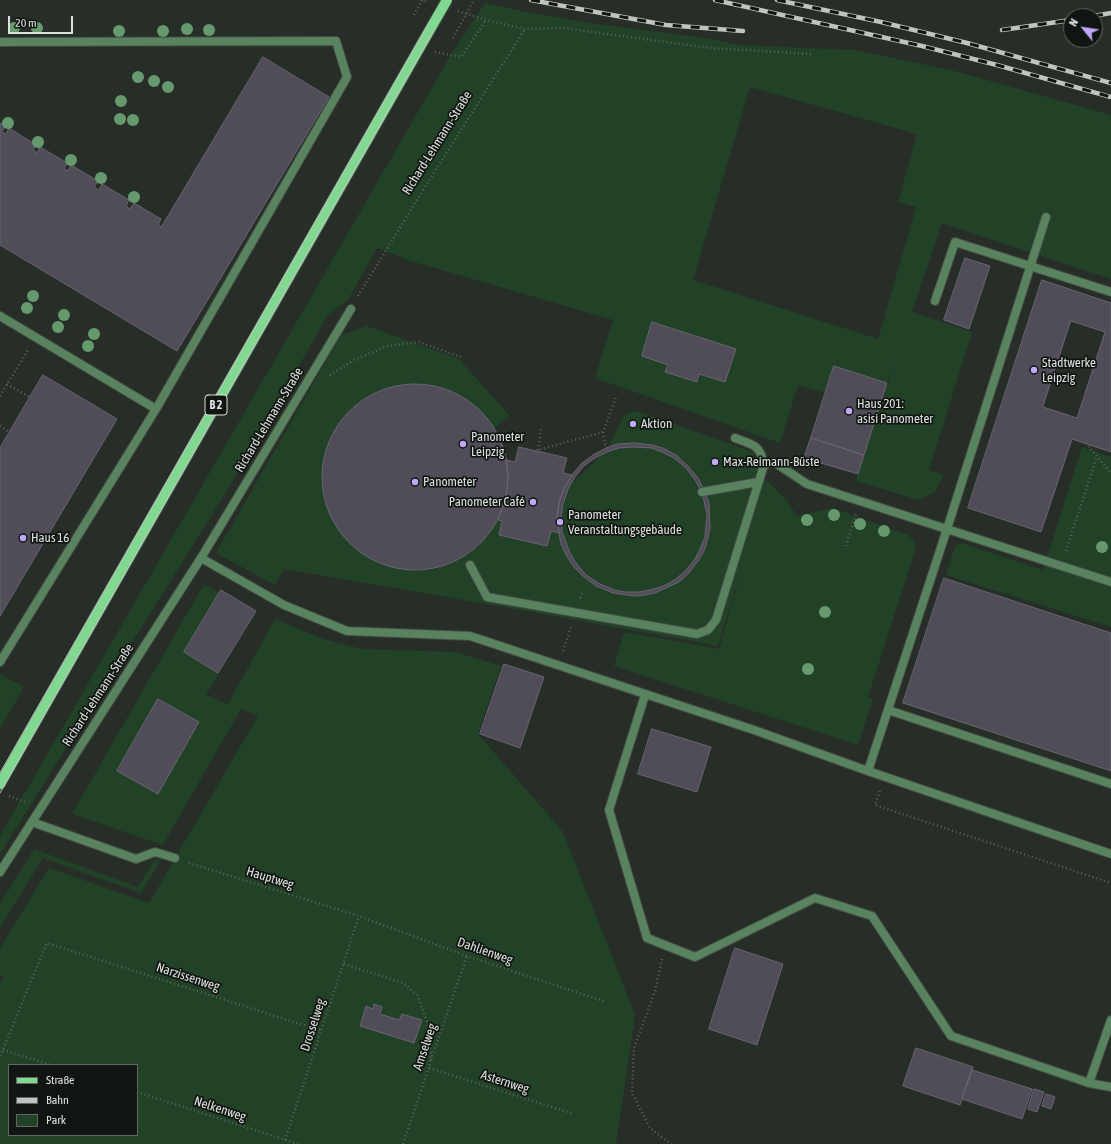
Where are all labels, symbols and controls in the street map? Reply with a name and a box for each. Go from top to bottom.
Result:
scale bar [10,8,75,34]
north arrow [1063,8,1103,48]
text: 20 m [15,16,37,30]
text: N [1067,17,1080,28]
street label: Richard-Lehmann-Straße [399,88,475,198]
place label: Stadtwerke Leipzig [1042,355,1096,386]
street label: Richard-Lehmann-Straße [232,365,306,475]
marker: Stadtwerke Leipzig [1029,365,1039,375]
road number: B 2 [205,395,227,415]
place label: Haus 201: asisi Panometer [857,396,933,427]
marker: Haus 201: asisi Panometer [844,406,854,416]
place label: Aktion [641,416,672,432]
marker: Aktion [628,419,638,429]
place label: Panometer Leipzig [471,429,524,460]
marker: Panometer Leipzig [458,439,468,449]
place label: Max-Reimann-Büste [723,454,819,470]
marker: Max-Reimann-Büste [710,457,720,467]
place label: Panometer [423,474,476,490]
marker: Panometer [410,477,420,487]
place label: Panometer Café [449,494,525,510]
marker: Panometer Café [528,497,538,507]
place label: Panometer Veranstaltungsgebäude [568,507,682,538]
marker: Panometer Veranstaltungsgebäude [555,517,565,527]
place label: Haus 16 [31,530,69,546]
marker: Haus 16 [18,533,28,543]
street label: Richard-Lehmann-Straße [59,641,137,749]
street label: Hauptweg [244,863,296,893]
street label: Dahlienweg [455,934,515,968]
street label: Narzissenweg [154,959,222,995]
street label: Drosselweg [297,997,329,1053]
street label: Amselweg [410,1021,440,1073]
legend [8,1064,138,1136]
street label: Asternweg [479,1067,531,1097]
text: Straße [46,1073,74,1087]
text: Bahn [46,1093,69,1107]
street label: Nelkenweg [192,1093,248,1125]
text: Park [46,1113,66,1127]

